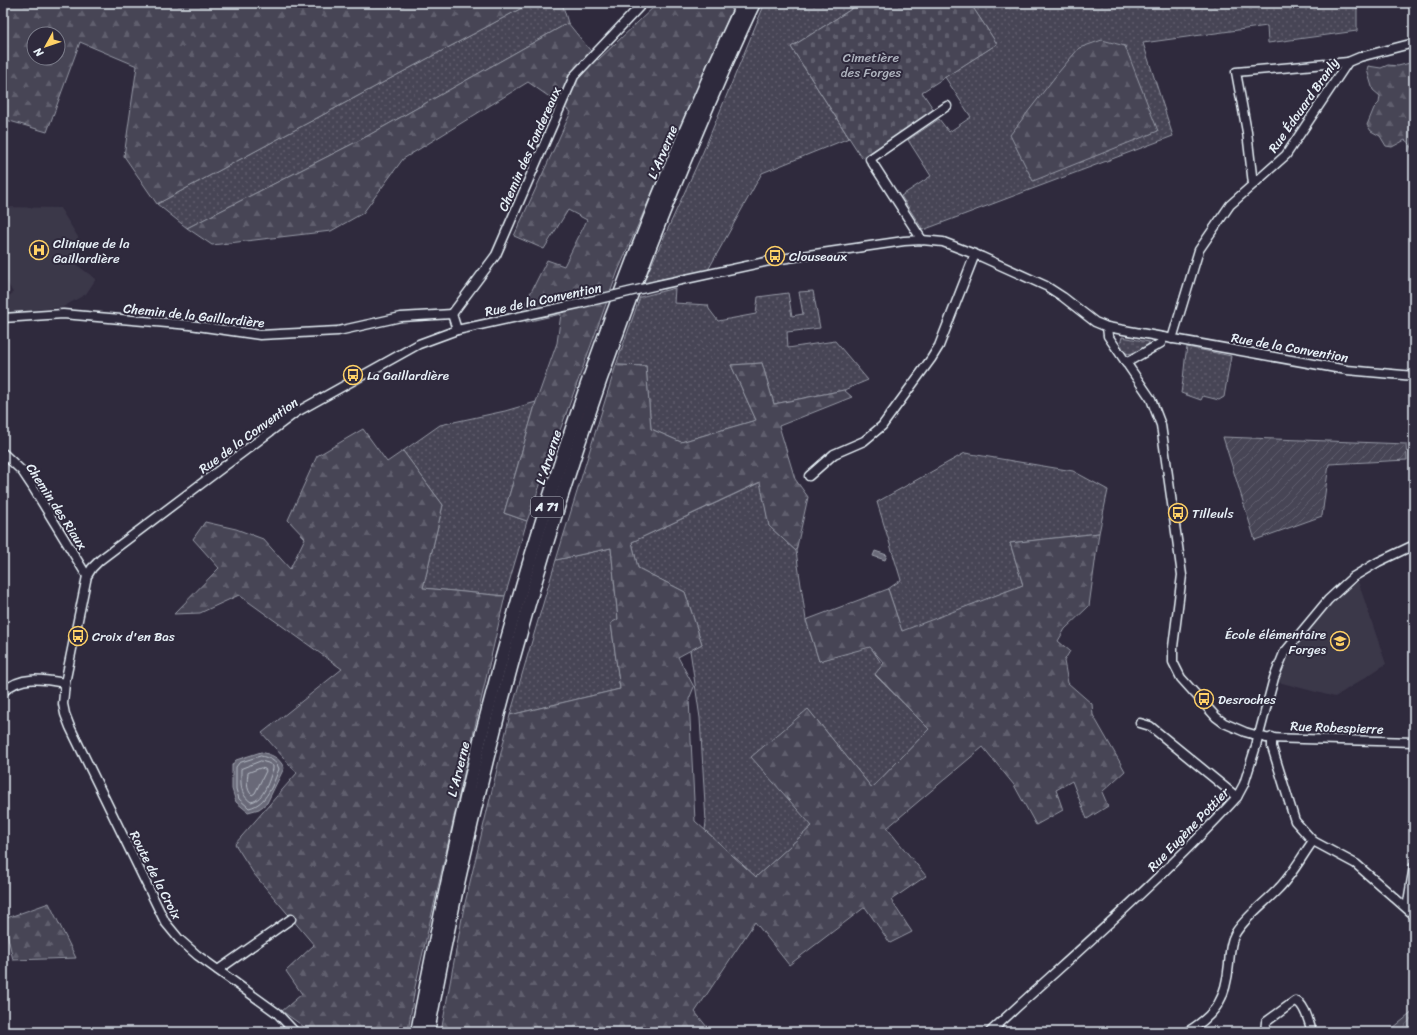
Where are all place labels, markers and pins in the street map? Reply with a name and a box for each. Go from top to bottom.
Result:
place label: Clinique de la Gaillardière [53,232,130,270]
hospital icon: Clinique de la Gaillardière [28,239,50,261]
bus stop icon: Clouseaux [764,245,786,267]
place label: Clouseaux [789,245,847,268]
bus stop icon: La Gaillardière [342,364,364,386]
place label: La Gaillardière [367,364,449,387]
bus stop icon: Tilleuls [1167,502,1189,524]
place label: Tilleuls [1192,502,1235,525]
place label: École élémentaire Forges [1225,623,1327,661]
bus stop icon: Croix d'en Bas [67,625,89,647]
place label: Croix d'en Bas [92,625,175,648]
school or university icon: École élémentaire Forges [1329,630,1351,652]
bus stop icon: Desroches [1193,688,1215,710]
place label: Desroches [1218,688,1276,711]

